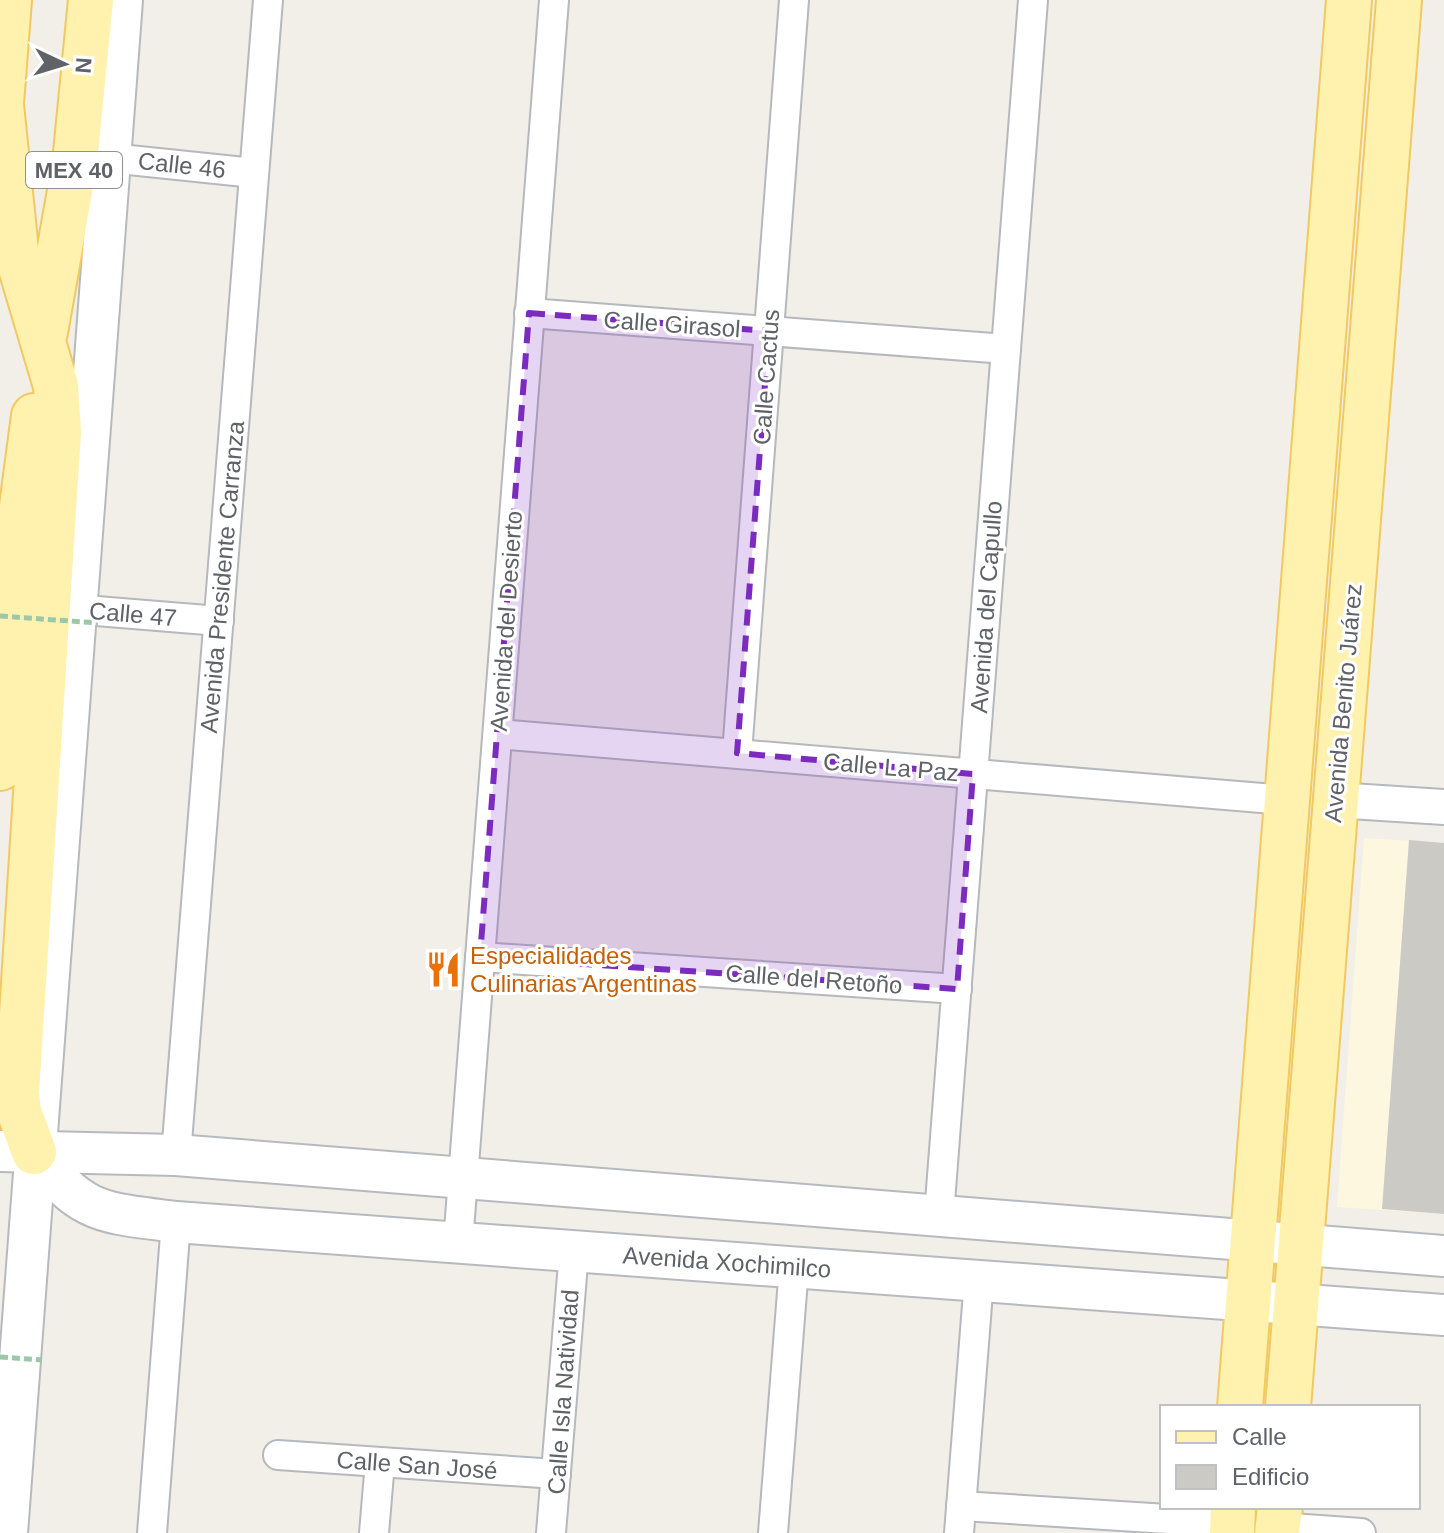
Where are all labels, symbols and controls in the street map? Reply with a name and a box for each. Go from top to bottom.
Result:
north arrow [24,24,104,104]
text: N [70,57,96,74]
street label: Calle 46 [137,147,227,183]
road number: MEX 40 [26,152,122,188]
street label: Calle Girasol [603,306,741,342]
street label: Calle Cactus [748,308,784,446]
street label: Avenida Presidente Carranza [195,419,249,734]
street label: Avenida del Capullo [965,500,1007,714]
street label: Avenida del Desierto [485,510,527,732]
street label: Avenida Benito Juárez [1319,582,1367,824]
street label: Calle 47 [88,597,178,631]
street label: Calle La Paz [822,748,960,786]
place label: Especialidades Culinarias Argentinas [470,942,697,997]
restaurant icon: Especialidades Culinarias Argentinas [425,950,463,988]
street label: Calle del Retoño [725,959,903,999]
street label: Avenida Xochimilco [622,1241,832,1283]
street label: Calle Isla Natividad [542,1289,584,1495]
legend [1160,1405,1420,1509]
text: Calle [1232,1423,1287,1450]
street label: Calle San José [336,1446,498,1484]
text: Edificio [1232,1463,1309,1490]

